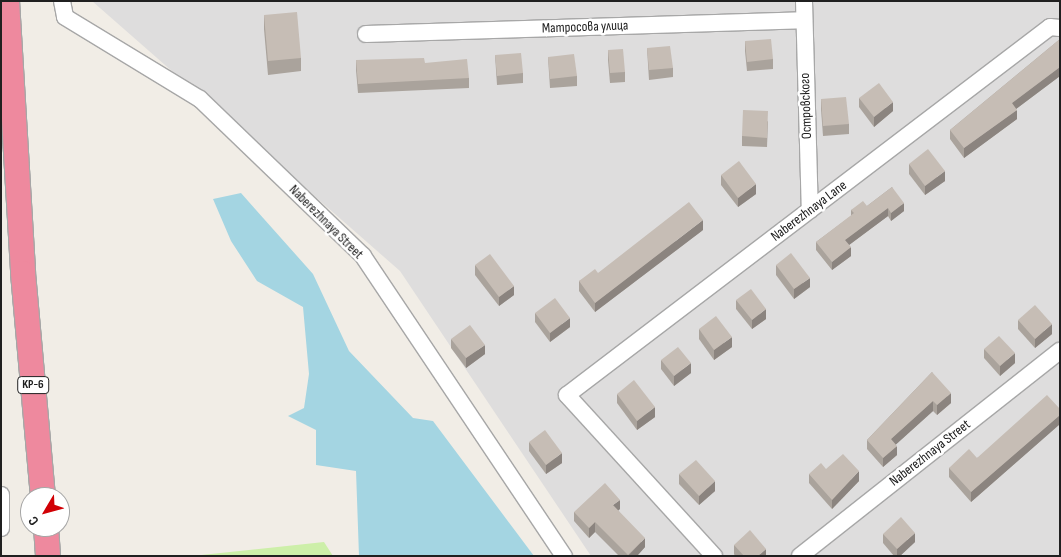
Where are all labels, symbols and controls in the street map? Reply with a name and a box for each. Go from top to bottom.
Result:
street label: Матросова улица [542,17,628,37]
street label: Островского [796,73,816,139]
street label: Naberezhnaya Lane [768,177,850,245]
street label: Naberezhnaya Street [285,181,367,263]
road number: KP-6 [17,376,49,394]
street label: Naberezhnaya Street [886,416,974,490]
north arrow [20,487,70,537]
text: С [24,513,42,529]

